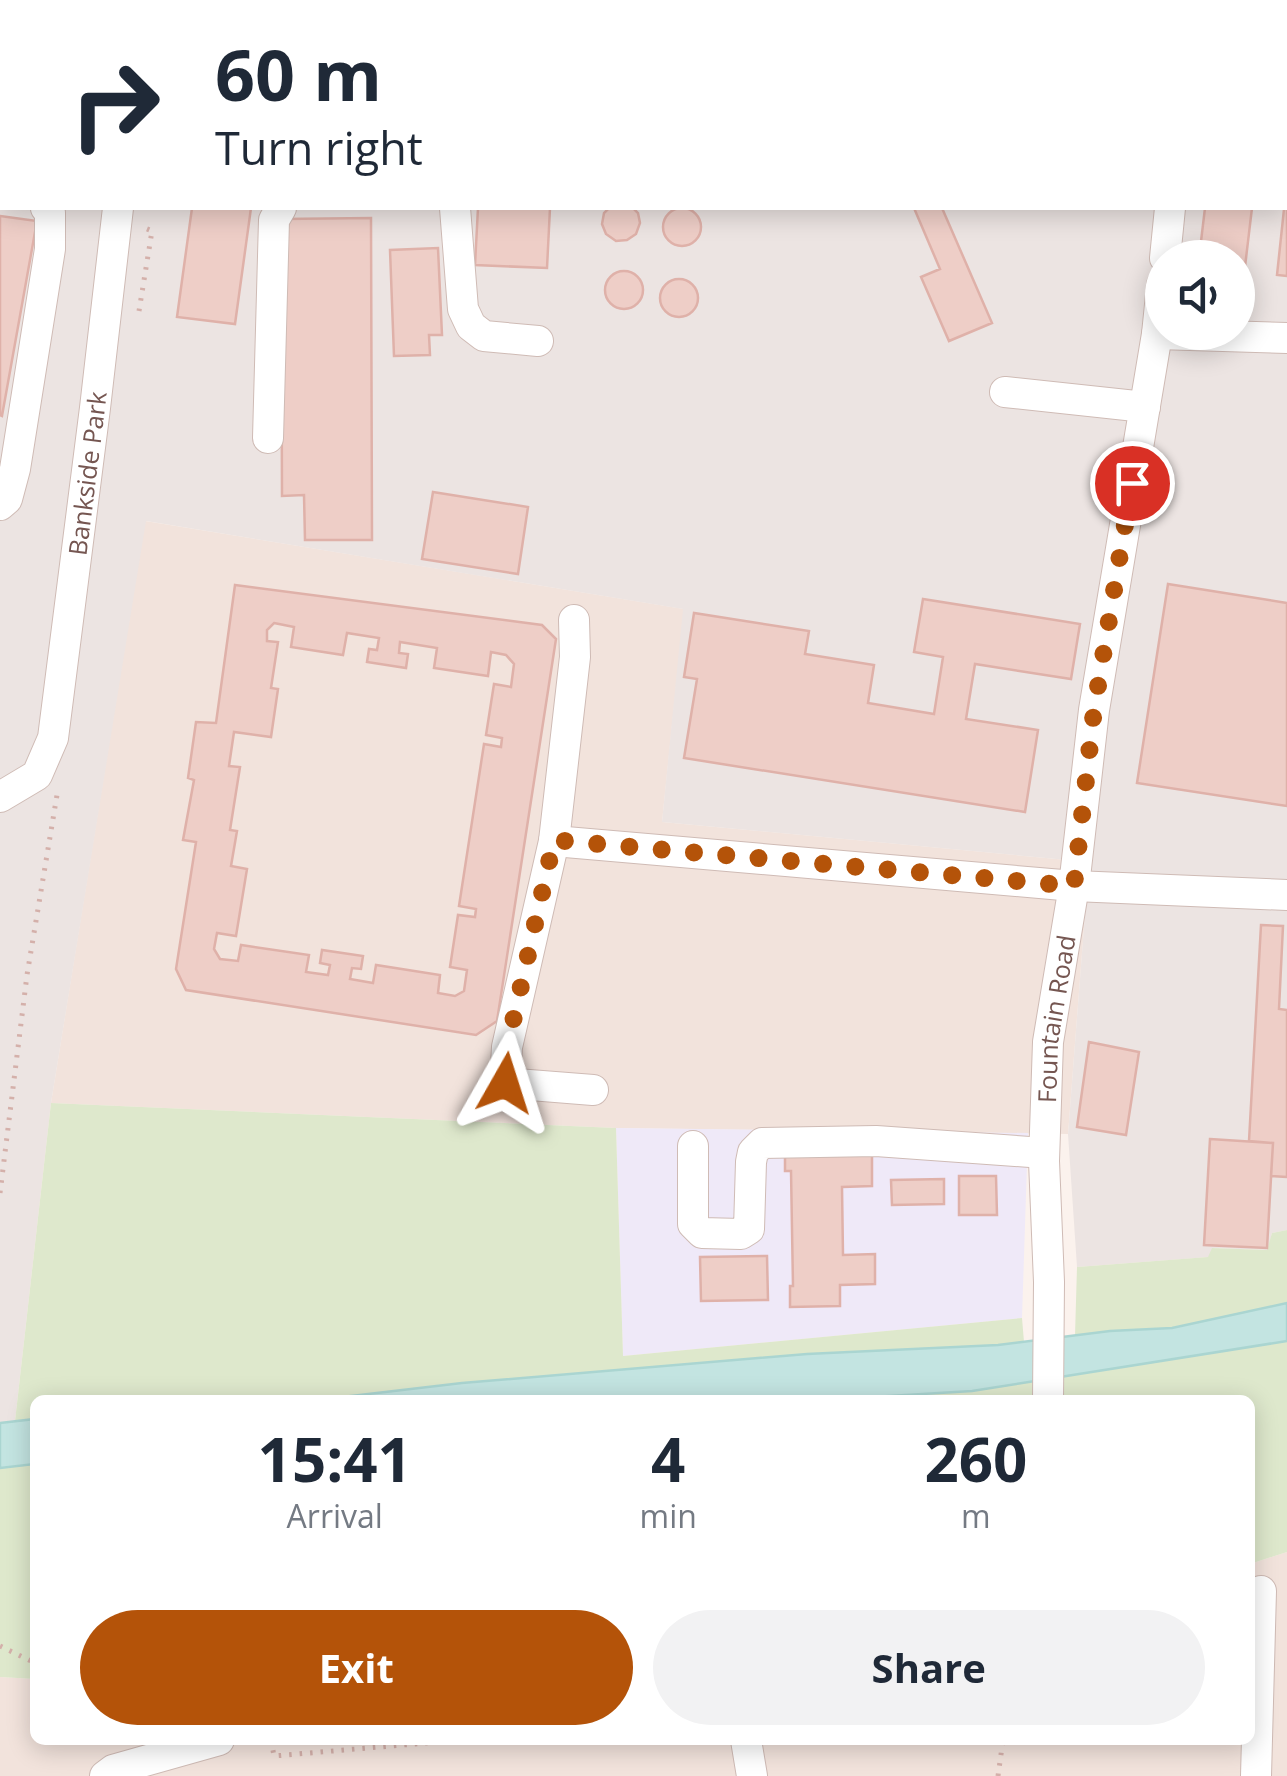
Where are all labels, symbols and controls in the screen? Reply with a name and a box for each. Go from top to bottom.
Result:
text: 60 m [215,26,382,122]
icon: right [50,40,180,170]
text: Turn right [215,117,423,178]
map controls [1145,240,1255,350]
button: sound [1145,240,1255,350]
street label: Bankside Park [59,390,114,557]
pin [1090,441,1175,526]
icon: arrive [1105,456,1160,511]
street label: Fountain Road [1029,932,1083,1103]
position arrow [453,1031,557,1135]
text: 15:41 [258,1418,412,1500]
text: 4 [651,1418,685,1500]
text: 260 [924,1418,1027,1500]
text: Arrival [287,1494,383,1537]
text: min [640,1494,697,1537]
text: m [961,1494,991,1537]
button: Exit [80,1610,633,1725]
button: Share [653,1610,1205,1725]

